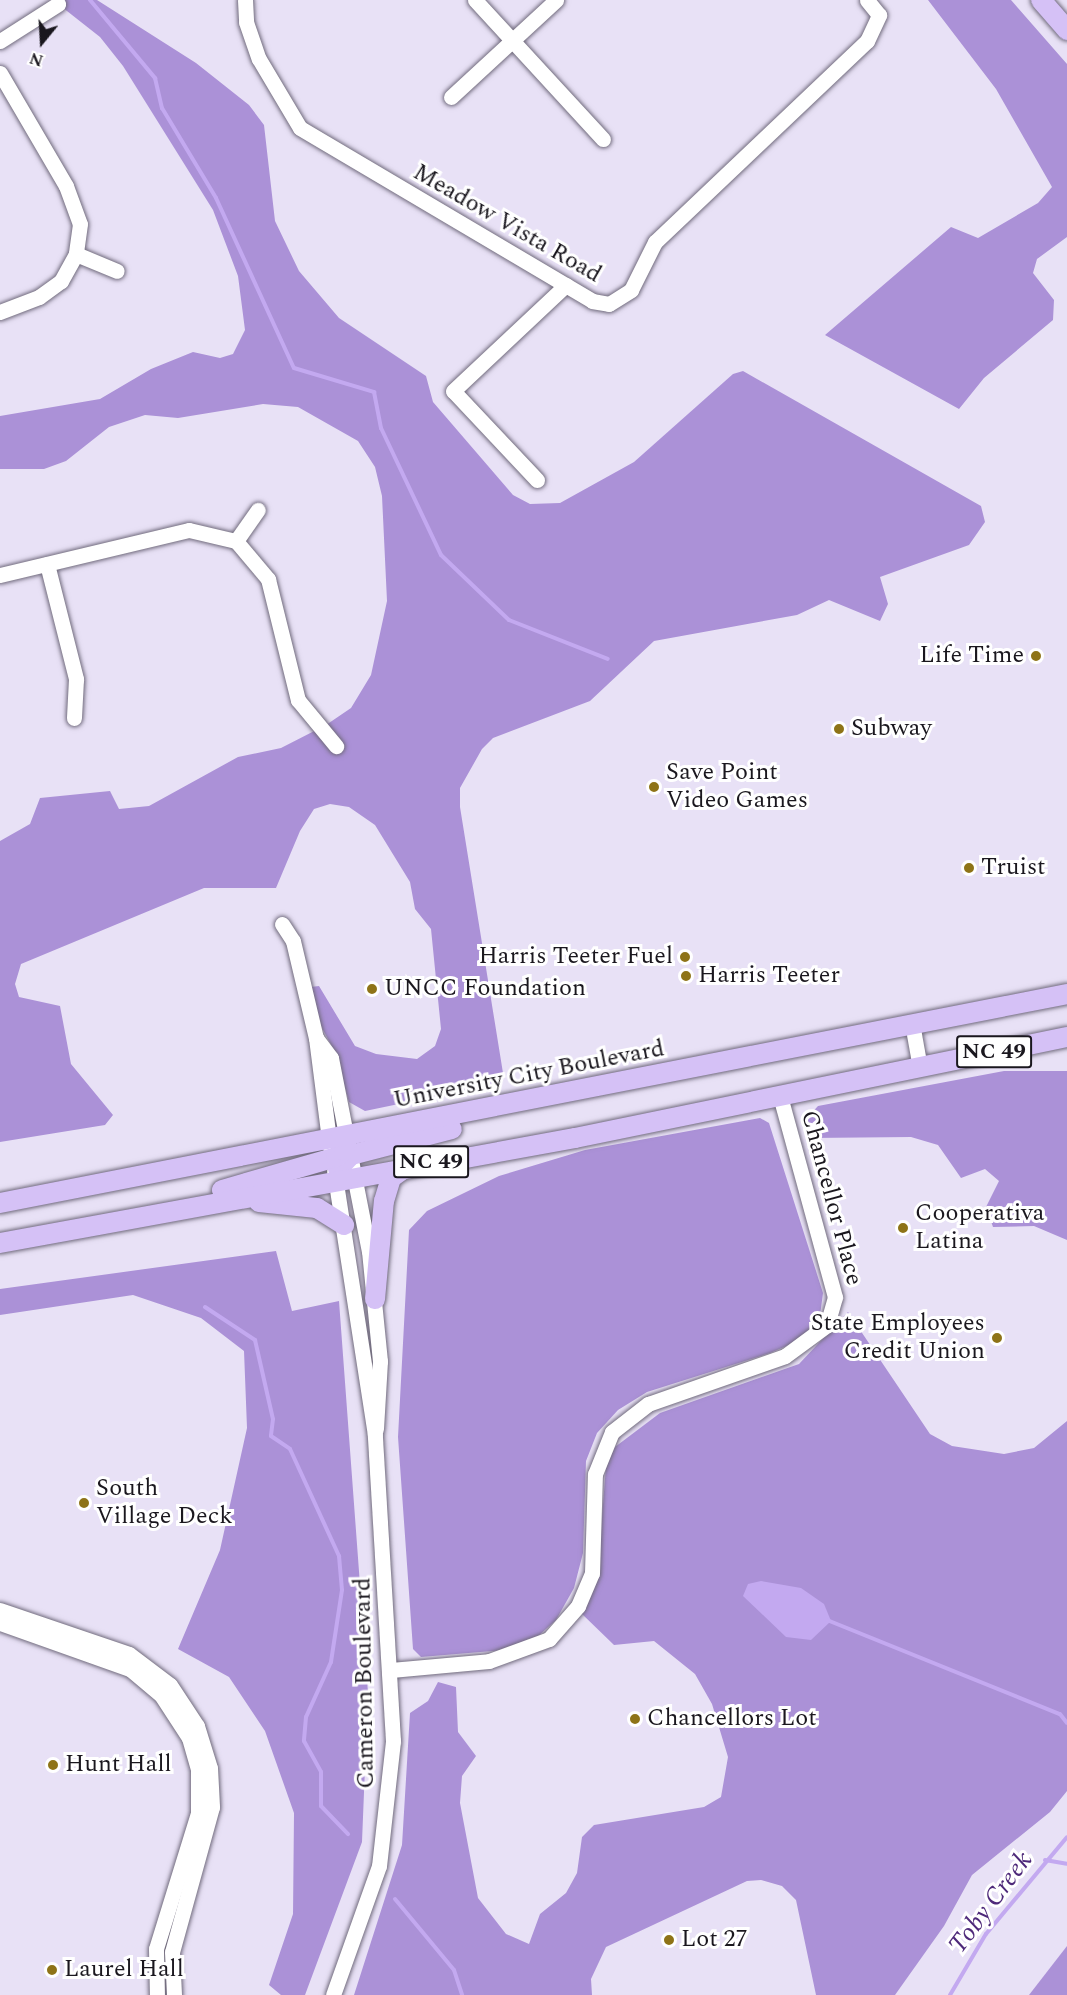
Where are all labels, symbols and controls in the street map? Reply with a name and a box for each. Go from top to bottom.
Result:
north arrow [12,12,72,72]
text: N [27,46,46,73]
street label: Meadow Vista Road [408,158,606,290]
place label: Life Time [920,642,1024,670]
marker: Life Time [1029,649,1043,663]
place label: Subway [851,715,932,743]
marker: Subway [832,722,846,736]
place label: Save Point Video Games [666,759,808,815]
marker: Save Point Video Games [647,780,661,794]
place label: Truist [981,854,1046,882]
marker: Truist [962,861,976,875]
place label: Harris Teeter Fuel [478,943,673,971]
marker: Harris Teeter Fuel [678,950,692,964]
place label: Harris Teeter [698,962,840,990]
marker: Harris Teeter [679,969,693,983]
place label: UNCC Foundation [384,975,586,1003]
marker: UNCC Foundation [365,982,379,996]
road number: NC 49 [955,1033,1033,1071]
street label: University City Boulevard [391,1035,667,1115]
street label: Chancellor Place [794,1107,868,1289]
road number: NC 49 [392,1143,470,1181]
place label: Cooperativa Latina [915,1200,1045,1256]
marker: Cooperativa Latina [896,1221,910,1235]
place label: State Employees Credit Union [811,1310,985,1366]
marker: State Employees Credit Union [990,1331,1004,1345]
place label: South Village Deck [96,1475,233,1531]
marker: South Village Deck [77,1496,91,1510]
street label: Cameron Boulevard [349,1577,381,1789]
place label: Chancellors Lot [647,1705,817,1733]
marker: Chancellors Lot [628,1712,642,1726]
place label: Hunt Hall [65,1751,172,1779]
marker: Hunt Hall [46,1758,60,1772]
water label: Toby Creek [942,1846,1040,1960]
place label: Lot 27 [681,1926,748,1954]
marker: Lot 27 [662,1933,676,1947]
place label: Laurel Hall [64,1956,184,1984]
marker: Laurel Hall [45,1963,59,1977]

